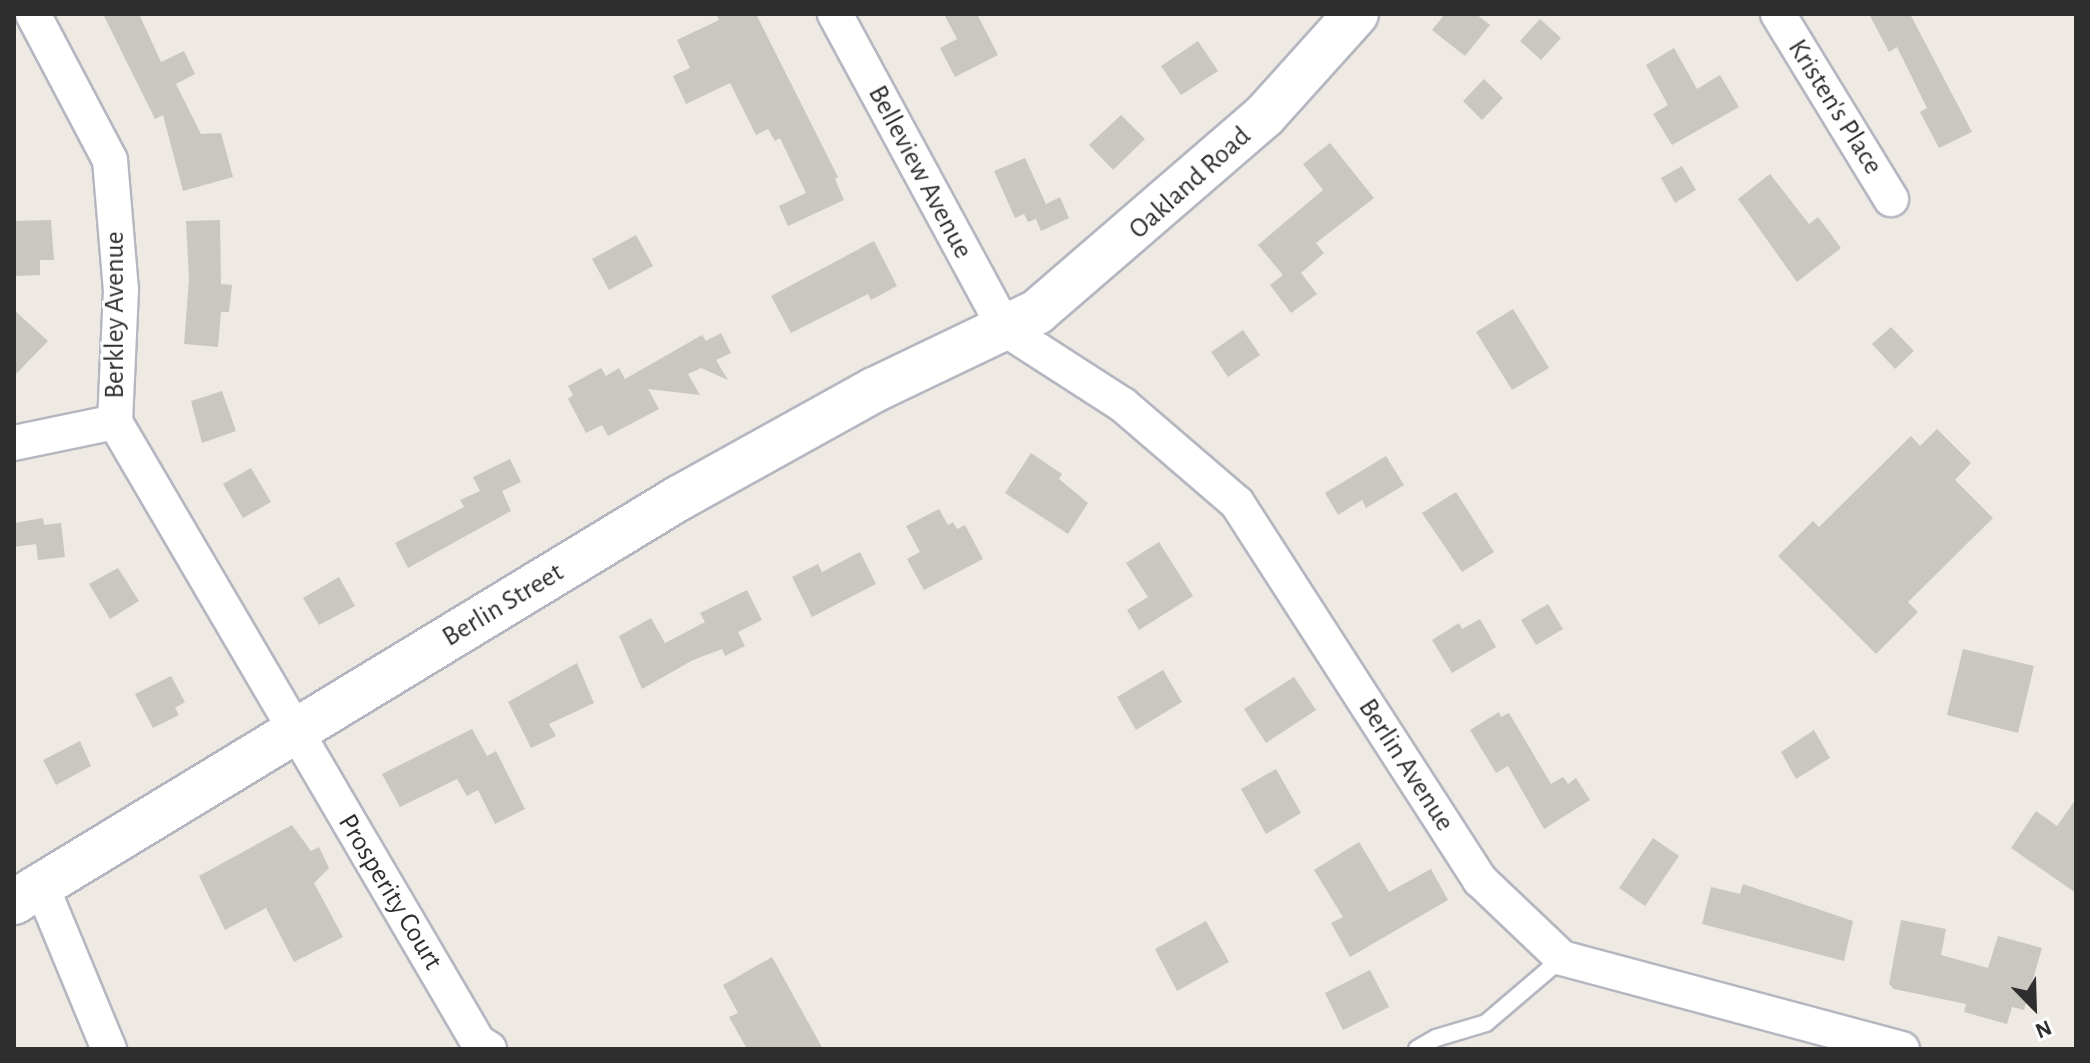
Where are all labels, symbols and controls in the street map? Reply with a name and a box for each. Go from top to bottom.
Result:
street label: Kristen's Place [1780,33,1890,181]
street label: Belleview Avenue [860,80,980,264]
street label: Oakland Road [1122,120,1258,246]
street label: Berkley Avenue [98,231,132,399]
street label: Berlin Street [436,556,570,654]
street label: Berlin Avenue [1351,692,1461,838]
street label: Prosperity Court [330,808,450,976]
north arrow [1994,967,2074,1047]
text: N [2032,1016,2055,1042]

